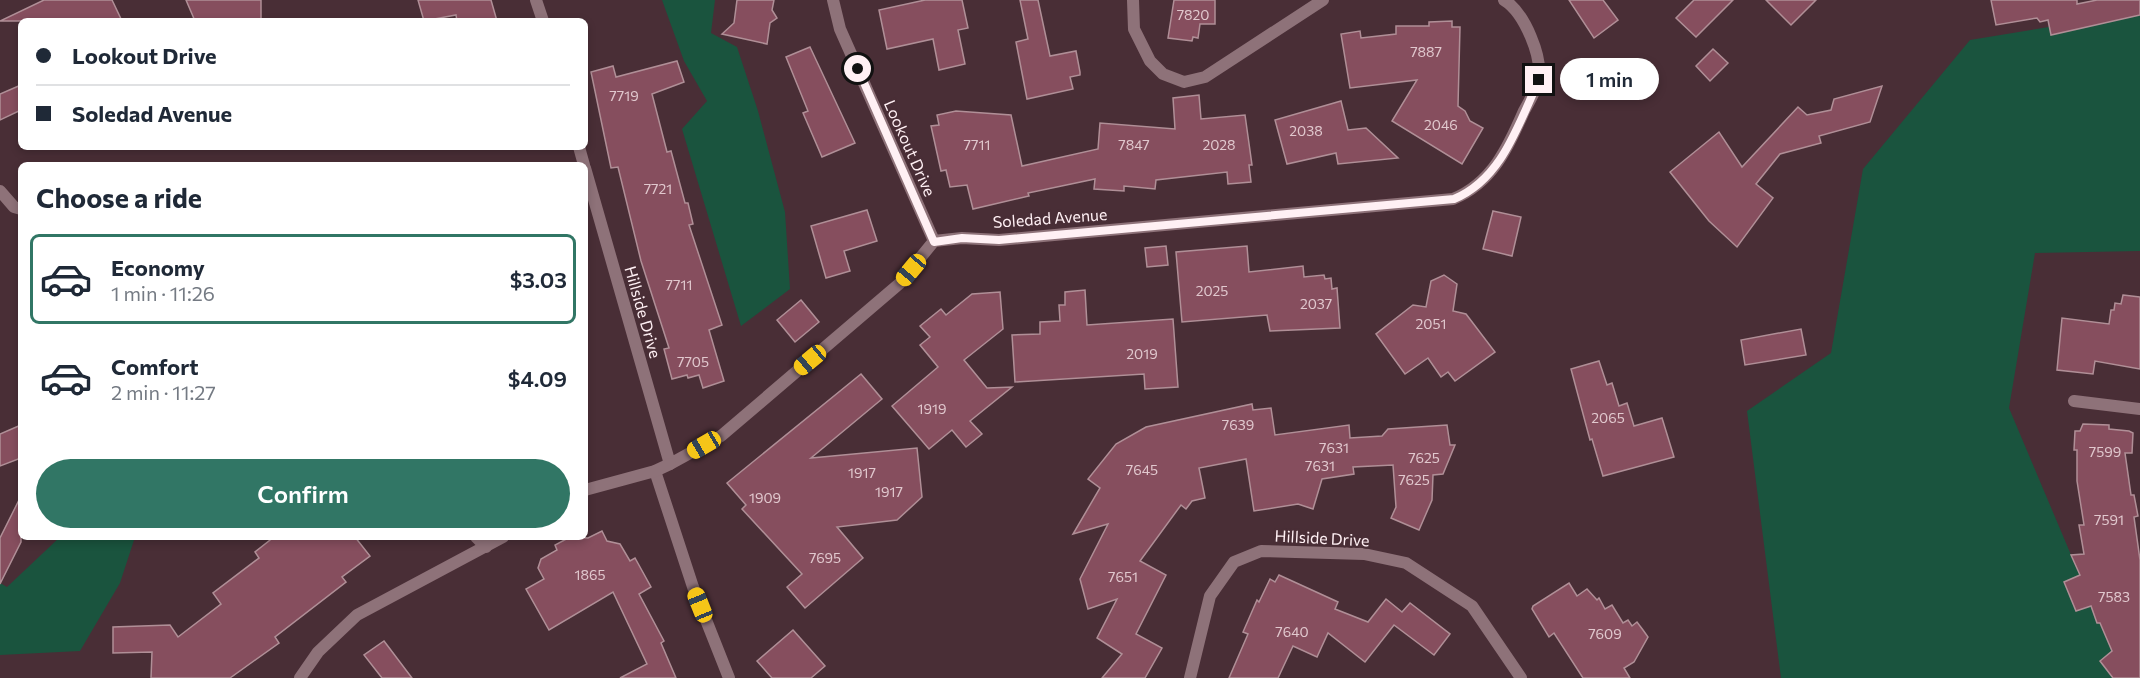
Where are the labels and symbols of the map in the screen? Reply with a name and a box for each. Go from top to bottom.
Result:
house number: 7820 [1177,6,1209,23]
house number: 7887 [1410,43,1442,60]
route start [844,55,871,82]
callout: 1 min [1560,59,1659,101]
route end [1525,66,1552,93]
house number: 7719 [609,87,639,104]
street label: Lookout Drive [881,97,940,199]
house number: 2046 [1424,116,1458,133]
house number: 2038 [1289,122,1323,139]
house number: 7711 [964,136,990,153]
house number: 7847 [1118,136,1150,153]
house number: 2028 [1202,136,1236,153]
house number: 7721 [644,180,672,197]
street label: Soledad Avenue [992,204,1108,231]
car [893,250,929,290]
street label: Hillside Drive [621,264,666,360]
house number: 7711 [666,276,692,293]
house number: 2025 [1196,282,1228,299]
house number: 2037 [1300,295,1332,312]
house number: 2051 [1416,315,1446,332]
car [790,342,830,378]
house number: 2019 [1126,345,1158,362]
house number: 7705 [677,353,709,370]
house number: 1919 [918,400,946,417]
house number: 2065 [1591,409,1625,426]
house number: 7639 [1222,416,1254,433]
car [684,428,724,462]
house number: 7631 [1319,439,1349,456]
house number: 7599 [2089,443,2121,460]
house number: 7625 [1408,449,1440,466]
house number: 7631 [1305,457,1335,474]
house number: 7645 [1126,461,1158,478]
house number: 1917 [848,464,876,481]
house number: 7625 [1398,471,1430,488]
house number: 1917 [875,483,903,500]
house number: 1909 [749,489,781,506]
house number: 7591 [2094,511,2124,528]
street label: Hillside Drive [1274,526,1370,549]
house number: 7695 [809,549,841,566]
house number: 1865 [574,566,606,583]
house number: 7651 [1108,568,1138,585]
car [685,585,715,625]
house number: 7583 [2098,588,2130,605]
house number: 7640 [1275,623,1309,640]
house number: 7609 [1588,625,1622,642]

